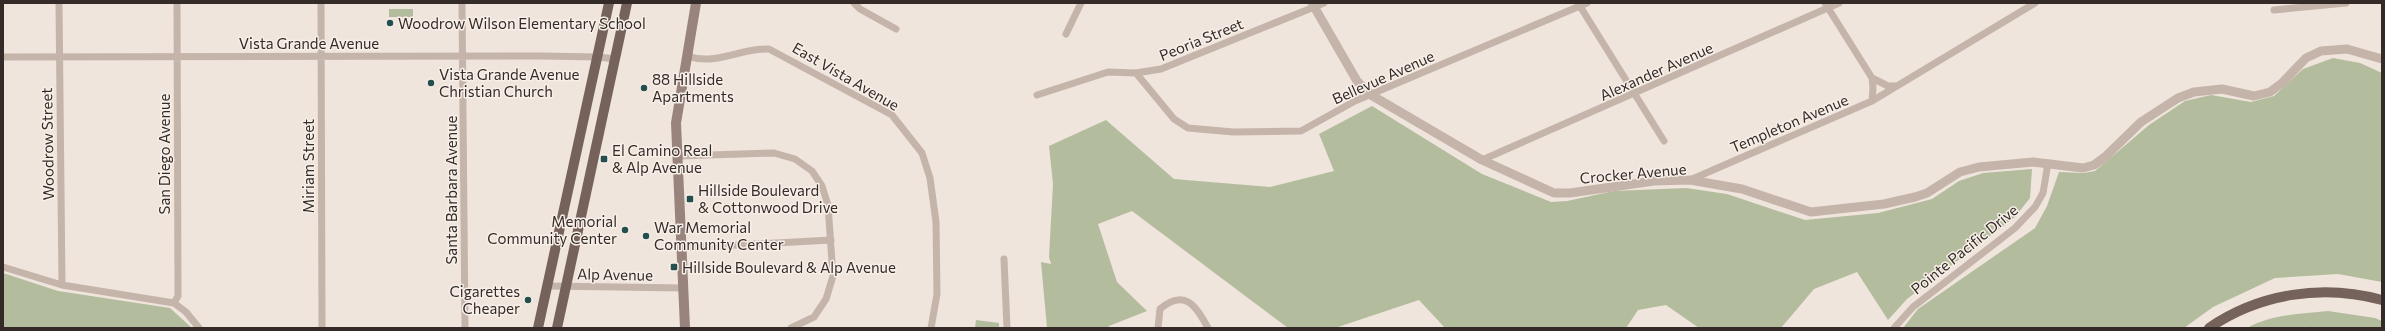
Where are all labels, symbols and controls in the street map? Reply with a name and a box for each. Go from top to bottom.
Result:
place label: Woodrow Wilson Elementary School [398,14,646,32]
street label: Peoria Street [1156,14,1246,64]
marker: Woodrow Wilson Elementary School [385,18,395,28]
street label: Vista Grande Avenue [239,34,379,52]
street label: East Vista Avenue [789,38,903,114]
street label: Alexander Avenue [1597,38,1715,104]
street label: Bellevue Avenue [1329,46,1437,108]
place label: Vista Grande Avenue Christian Church [439,65,580,100]
place label: 88 Hillside Apartments [652,70,734,105]
marker: Vista Grande Avenue Christian Church [426,78,436,88]
marker: 88 Hillside Apartments [639,83,649,93]
street label: Woodrow Street [37,88,57,200]
street label: Templeton Avenue [1727,90,1851,156]
street label: San Diego Avenue [155,94,173,214]
street label: Santa Barbara Avenue [442,115,460,264]
street label: Miriam Street [299,119,317,213]
place label: El Camino Real & Alp Avenue [612,141,712,176]
marker: El Camino Real & Alp Avenue [599,154,609,164]
street label: Crocker Avenue [1579,159,1687,187]
place label: Hillside Boulevard & Cottonwood Drive [698,181,838,216]
marker: Hillside Boulevard & Cottonwood Drive [685,194,695,204]
street label: Pointe Pacific Drive [1907,200,2021,298]
place label: Memorial Community Center [487,212,617,247]
place label: War Memorial Community Center [654,218,784,253]
marker: Memorial Community Center [620,225,630,235]
marker: War Memorial Community Center [641,231,651,241]
place label: Hillside Boulevard & Alp Avenue [682,258,896,276]
marker: Hillside Boulevard & Alp Avenue [669,262,679,272]
street label: Alp Avenue [577,264,653,284]
place label: Cigarettes Cheaper [450,282,520,317]
marker: Cigarettes Cheaper [523,295,533,305]

